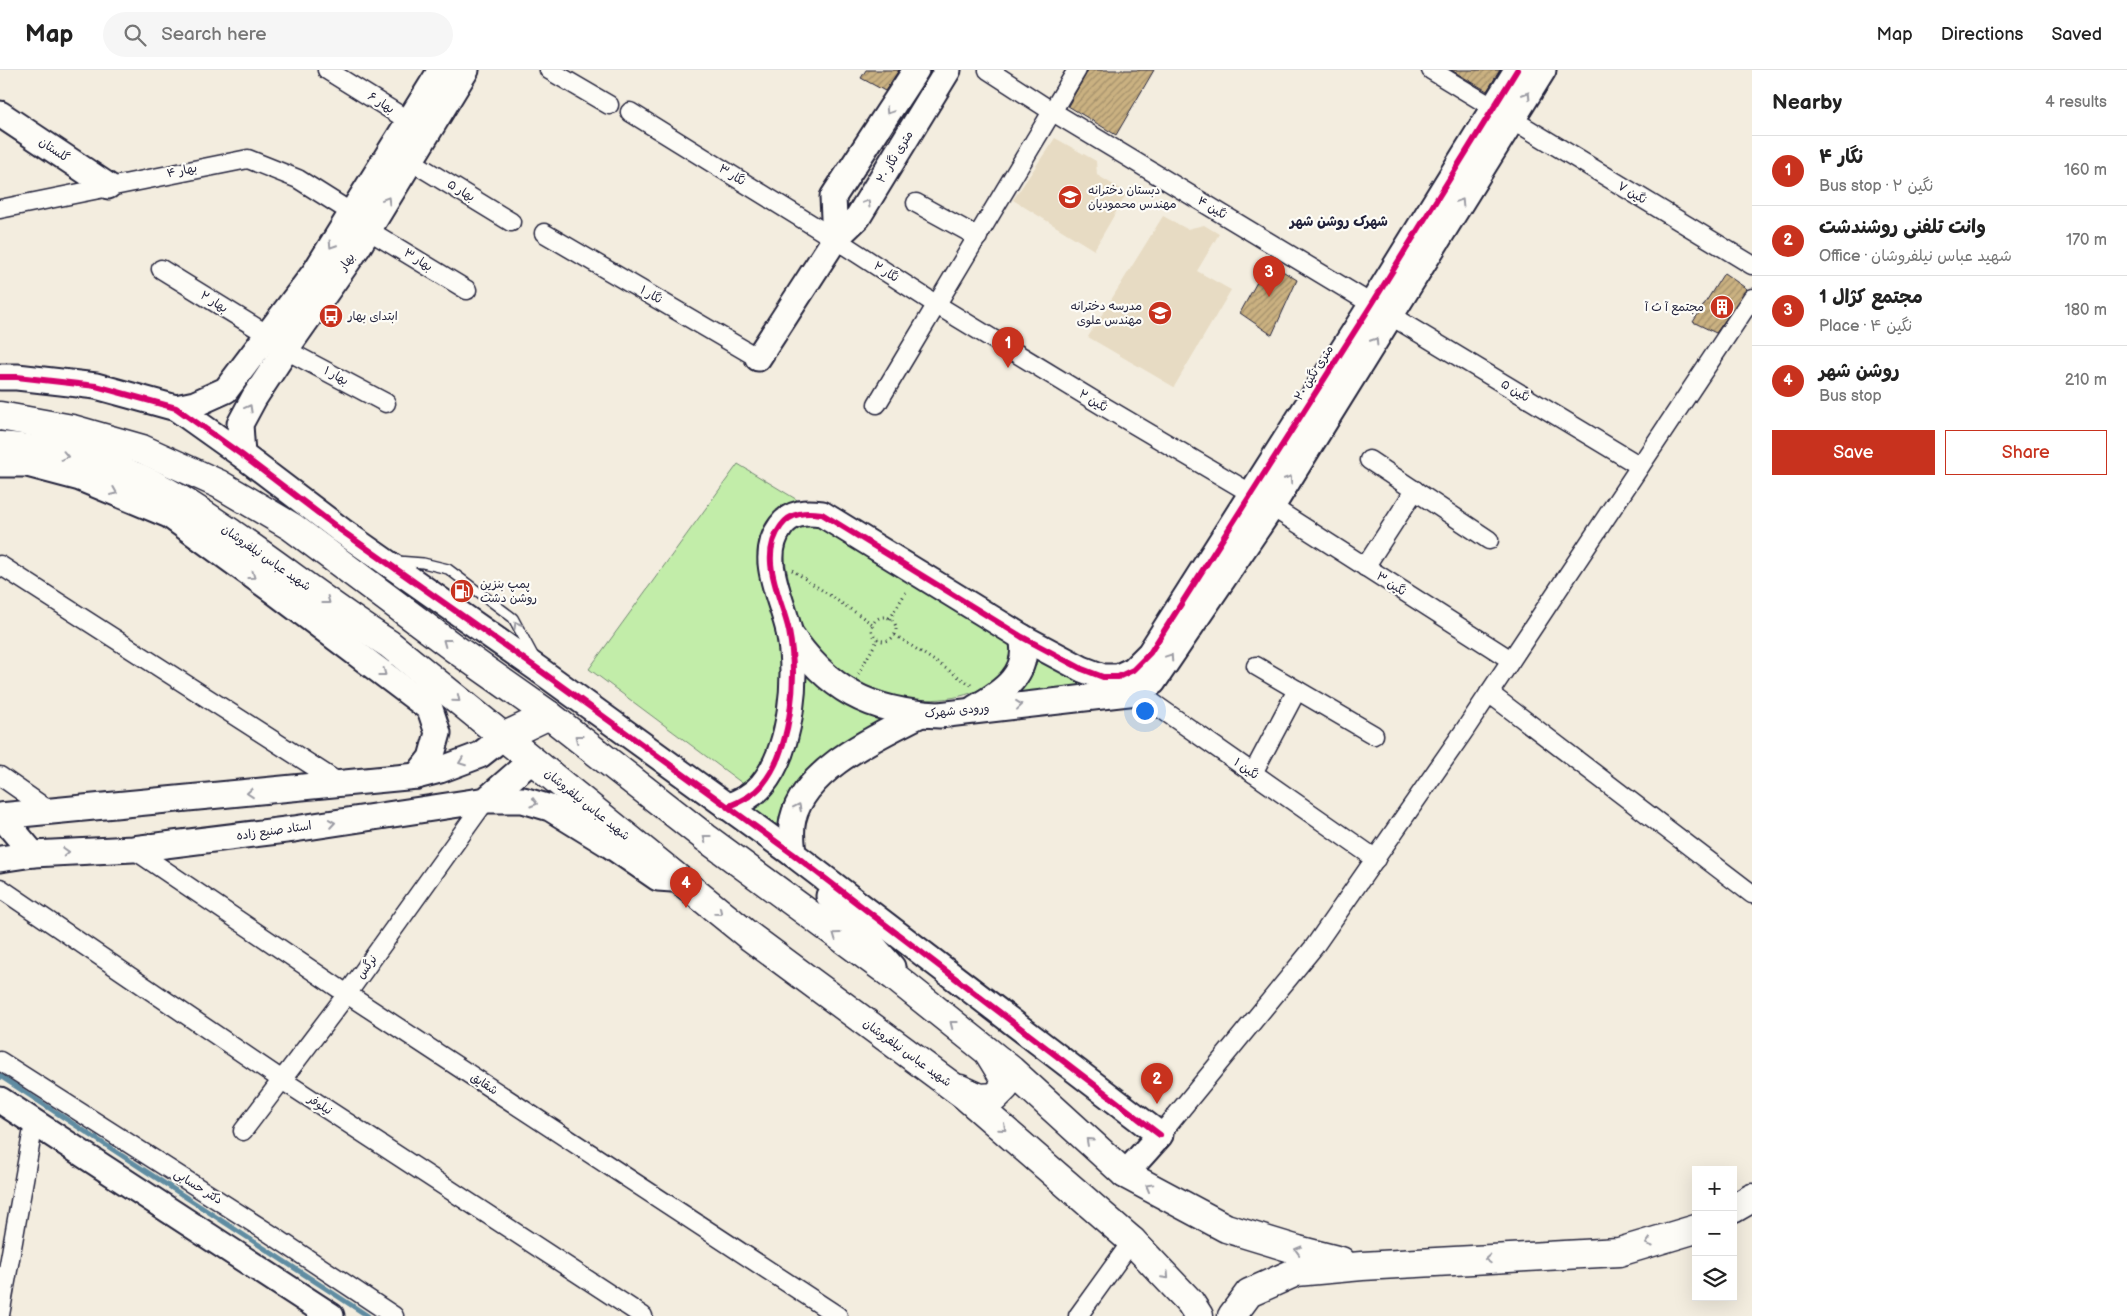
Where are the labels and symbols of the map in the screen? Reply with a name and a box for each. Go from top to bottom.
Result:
street label: بهار ۶ [365,89,397,117]
one-way arrow [1521,91,1531,100]
one-way arrow [886,105,895,114]
street label: ۲۰ متری نگار [873,128,917,186]
street label: گلستان [36,134,72,166]
street label: بهار ۴ [166,160,198,182]
street label: نگار ۳ [716,161,748,189]
street label: بهار ۵ [444,177,478,205]
street label: نگین ۷ [1615,179,1649,207]
place label: دبستان دخترانه مهندس محمودیان [1088,183,1177,212]
school or university icon: دبستان دخترانه مهندس محمودیان [1057,184,1083,210]
street label: نگین ۴ [1195,193,1229,223]
one-way arrow [380,196,390,205]
one-way arrow [861,199,870,208]
one-way arrow [1454,199,1464,208]
district label: شهرک روشن شهر [1288,213,1388,230]
one-way arrow [329,240,338,249]
street label: بهار ۳ [401,245,435,275]
street label: بهار [335,250,358,275]
pin: 3 [1253,256,1285,297]
street label: نگار ۲ [871,258,901,286]
street label: نگار ۱ [637,283,665,307]
street label: بهار ۲ [197,288,231,316]
building icon: مجتمع آ ث آ [1709,294,1735,320]
place label: مدرسه دخترانه مهندس علوی [1070,299,1142,328]
school or university icon: مدرسه دخترانه مهندس علوی [1147,300,1173,326]
place label: مجتمع آ ث آ [1644,300,1704,316]
bus stop icon: ابتدای بهار [318,303,344,329]
place label: ابتدای بهار [347,309,398,324]
pin: 1 [992,327,1024,368]
one-way arrow [1369,337,1378,346]
street label: ۲۰ متری نگین [1291,342,1337,404]
street label: بهار ۱ [321,363,351,389]
street label: نگین ۵ [1498,377,1532,405]
street label: نگین ۲ [1076,387,1110,415]
one-way arrow [242,405,252,414]
one-way arrow [61,450,70,460]
one-way arrow [1283,475,1293,484]
one-way arrow [109,486,118,497]
street label: شهید عباس نیلفروشان [218,522,314,594]
one-way arrow [247,569,256,579]
street label: نگین ۳ [1373,569,1409,599]
place label: پمپ بنزین روشن دشت [480,577,537,606]
fuel station icon: پمپ بنزین روشن دشت [449,578,475,604]
one-way arrow [321,596,330,604]
one-way arrow [513,622,523,631]
one-way arrow [442,639,452,648]
one-way arrow [1163,653,1173,662]
one-way arrow [377,667,387,676]
one-way arrow [451,694,460,702]
your location [1132,698,1158,724]
street label: ورودی شهرک [924,700,990,722]
one-way arrow [1016,700,1024,711]
one-way arrow [575,735,584,743]
street label: نگین ۱ [1231,755,1261,783]
one-way arrow [458,756,466,766]
street label: شهید عباس نیلفروشان [541,766,633,844]
one-way arrow [246,787,254,798]
one-way arrow [530,798,538,808]
one-way arrow [792,803,803,812]
street label: استاد صنیع زاده [236,818,313,845]
one-way arrow [328,818,336,829]
one-way arrow [702,834,711,843]
one-way arrow [62,847,70,858]
pin: 4 [670,867,702,908]
one-way arrow [713,907,722,916]
one-way arrow [832,932,842,941]
street label: نرگس [353,952,381,982]
street label: شهید عباس نیلفروشان [860,1016,954,1090]
one-way arrow [950,1021,959,1029]
pin: 2 [1141,1063,1173,1104]
street label: شقایق [468,1070,500,1098]
street label: نیلوفر [304,1091,335,1118]
one-way arrow [997,1122,1006,1131]
one-way arrow [1085,1138,1094,1147]
street label: دکتر حسابی [171,1166,225,1208]
one-way arrow [1145,1183,1154,1193]
one-way arrow [1645,1237,1654,1247]
one-way arrow [1294,1245,1303,1255]
one-way arrow [1484,1253,1492,1264]
one-way arrow [1160,1271,1169,1280]

